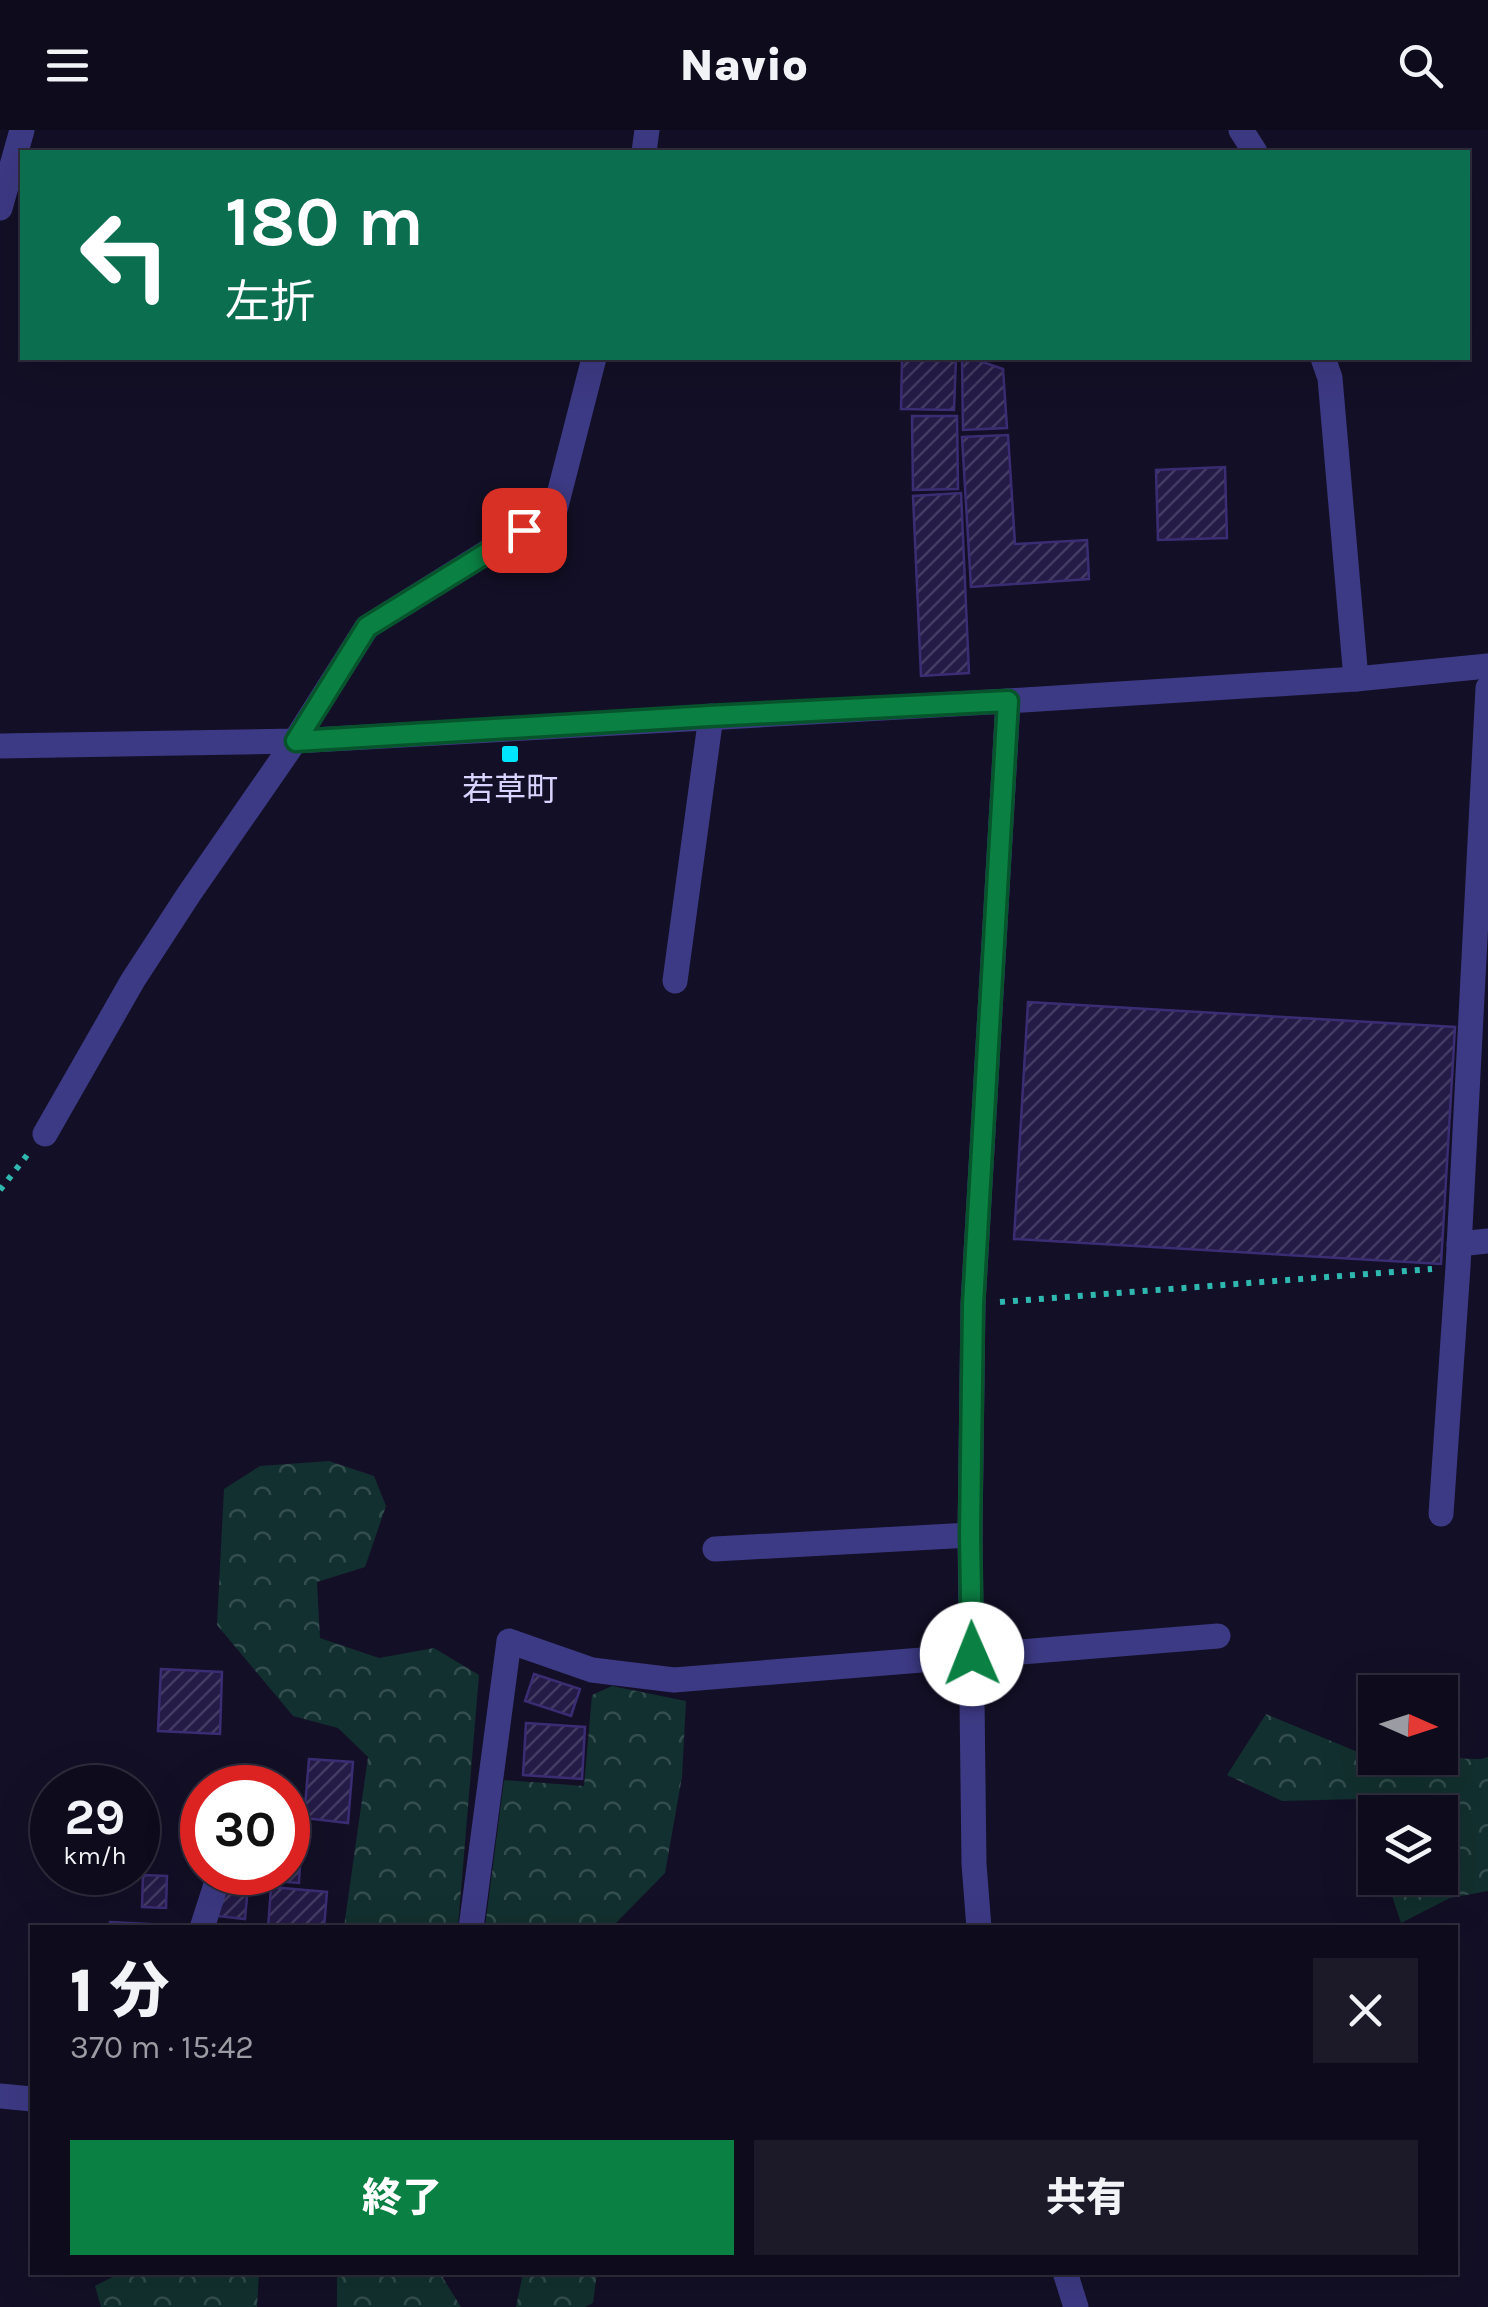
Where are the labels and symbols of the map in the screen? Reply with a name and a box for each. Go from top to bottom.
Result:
pin [482,488,567,573]
marker: 若草町 [499,743,521,765]
place label: 若草町 [462,771,558,808]
position arrow [920,1602,1024,1706]
north arrow [1358,1675,1458,1775]
speed limit sign: 30 [180,1765,310,1895]

